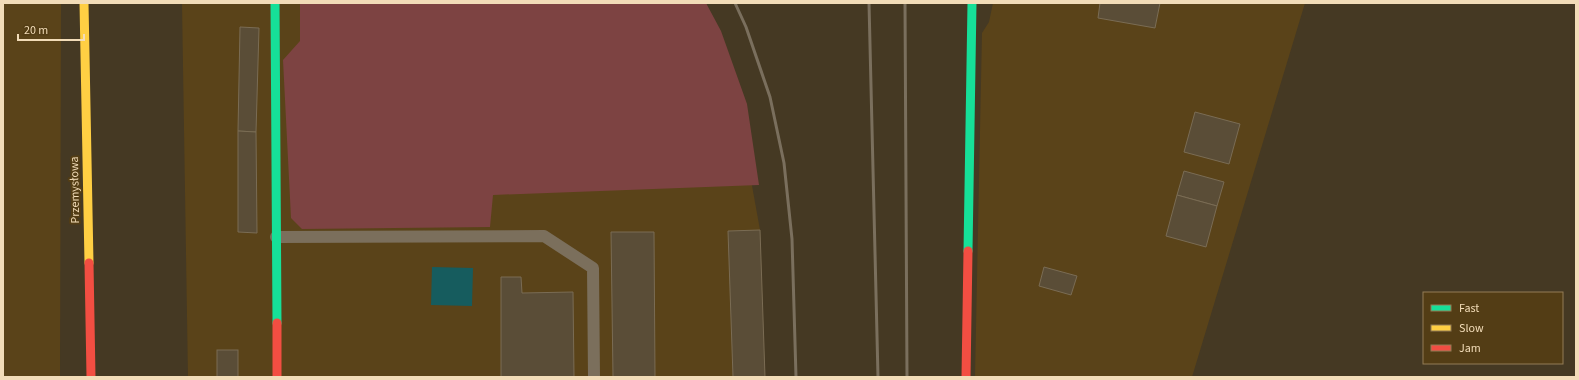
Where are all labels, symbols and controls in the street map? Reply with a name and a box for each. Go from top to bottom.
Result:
scale bar [18,16,84,42]
text: 20 m [24,22,48,39]
street label: Przemysłowa [66,156,84,224]
legend [1423,292,1563,364]
text: Fast [1459,300,1479,317]
text: Slow [1459,320,1484,337]
text: Jam [1459,340,1481,357]

